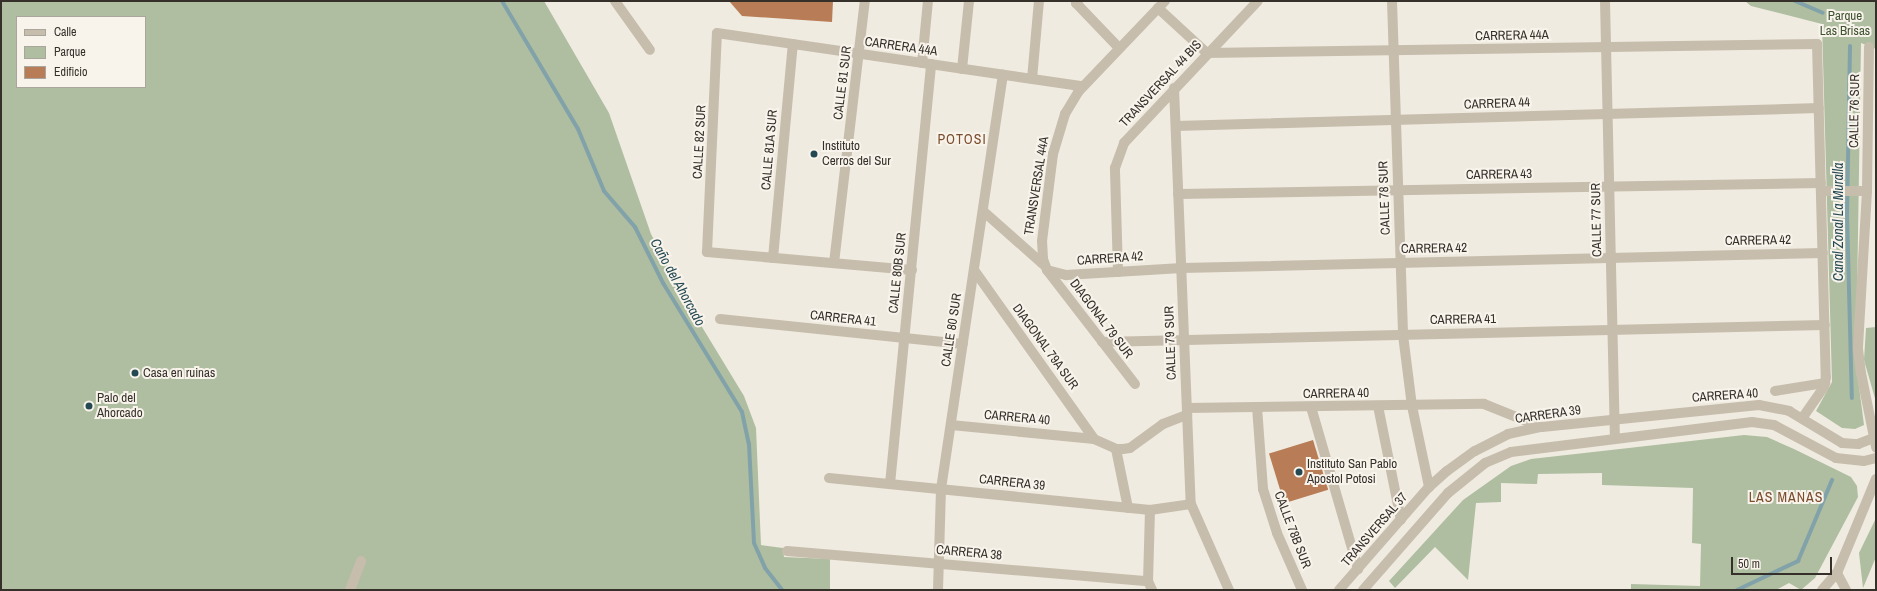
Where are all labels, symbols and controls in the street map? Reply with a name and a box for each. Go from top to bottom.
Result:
park label: Parque Las Brisas [1820,9,1870,40]
legend [16,16,146,88]
text: Calle [54,24,76,40]
street label: CARRERA 44A [1475,28,1549,44]
street label: CARRERA 44A [863,34,939,60]
street label: TRANSVERSAL 44 BIS [1117,37,1205,131]
text: Parque [54,44,86,60]
street label: CALLE 81 SUR [831,45,855,121]
text: Edificio [54,64,87,80]
street label: CALLE 76 SUR [1847,74,1863,148]
street label: CARRERA 44 [1463,95,1531,113]
street label: CALLE 82 SUR [690,105,710,179]
street label: CALLE 81A SUR [759,109,781,191]
district label: POTOSI [937,131,987,147]
street label: TRANSVERSAL 44A [1021,135,1053,237]
place label: Instituto Cerros del Sur [822,139,891,170]
marker: Instituto Cerros del Sur [809,149,819,159]
street label: CALLE 78 SUR [1376,161,1394,235]
water label: Canal Zonal La Muralla [1830,163,1846,281]
street label: CARRERA 43 [1465,167,1533,183]
street label: CALLE 77 SUR [1589,183,1605,257]
street label: CALLE 80B SUR [886,232,910,314]
street label: CARRERA 42 [1724,233,1792,249]
water label: Caño del Ahorcado [647,235,709,329]
street label: CARRERA 42 [1400,241,1468,257]
street label: CARRERA 42 [1076,249,1144,269]
street label: DIAGONAL 79 SUR [1066,276,1136,362]
street label: CALLE 80 SUR [939,292,965,368]
street label: DIAGONAL 79A SUR [1009,301,1081,393]
street label: CALLE 79 SUR [1162,306,1180,380]
street label: CARRERA 41 [809,308,877,330]
street label: CARRERA 41 [1429,312,1497,328]
place label: Casa en ruinas [143,365,215,381]
marker: Casa en ruinas [130,368,140,378]
street label: CARRERA 40 [1302,386,1370,402]
street label: CARRERA 40 [1691,386,1759,406]
place label: Palo del Ahorcado [97,391,143,422]
marker: Palo del Ahorcado [84,401,94,411]
street label: CARRERA 39 [1514,403,1582,427]
street label: CARRERA 40 [983,407,1051,429]
place label: Instituto San Pablo Apostol Potosi [1307,457,1397,488]
marker: Instituto San Pablo Apostol Potosi [1294,467,1304,477]
street label: CARRERA 39 [978,472,1046,494]
street label: CALLE 78B SUR [1270,489,1314,571]
district label: LAS MANAS [1749,489,1823,505]
street label: TRANSVERSAL 37 [1339,490,1411,570]
street label: CARRERA 38 [935,542,1003,564]
scale bar [1733,549,1834,575]
text: 50 m [1738,556,1760,572]

